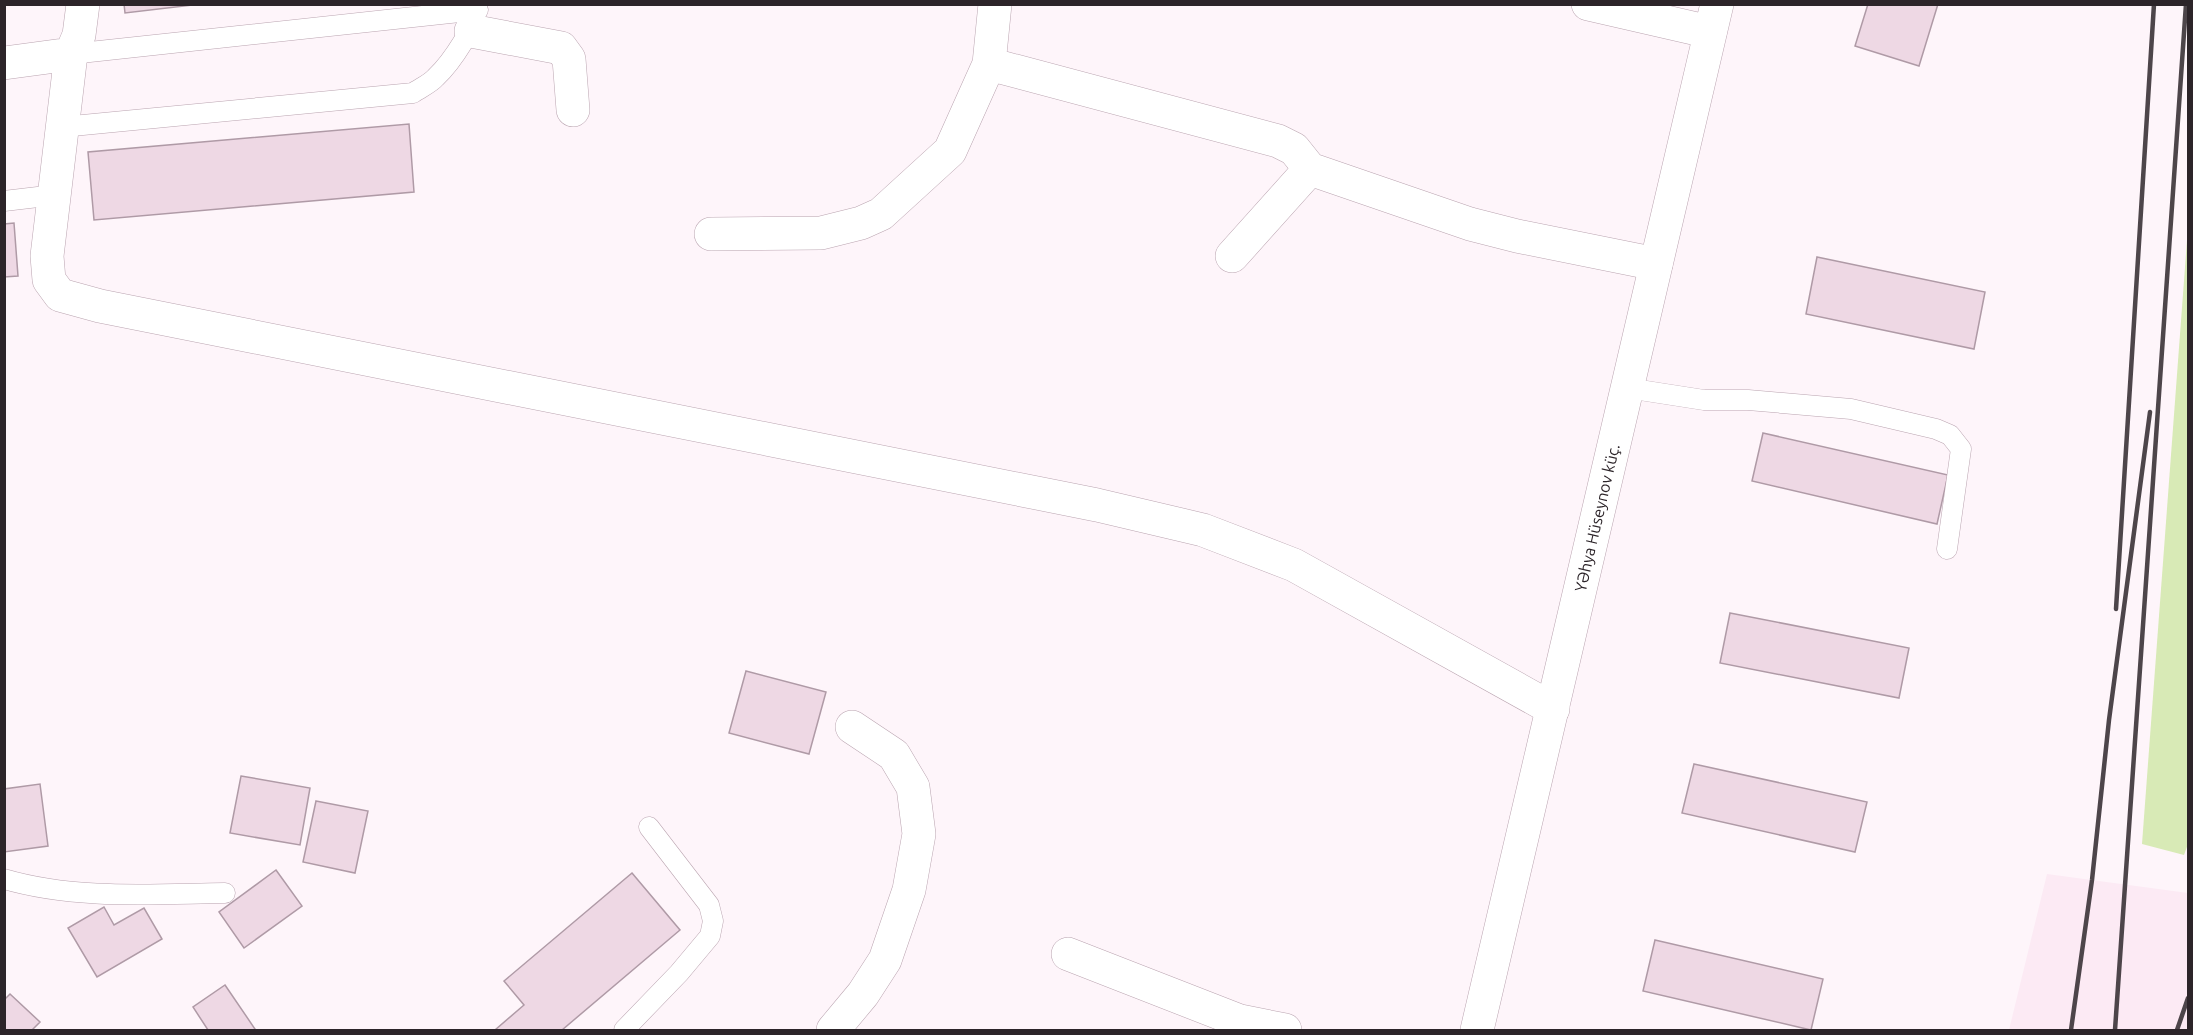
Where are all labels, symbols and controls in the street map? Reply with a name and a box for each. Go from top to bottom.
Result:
street label: Yəhya Hüseynov küç. [1571,442,1623,594]

